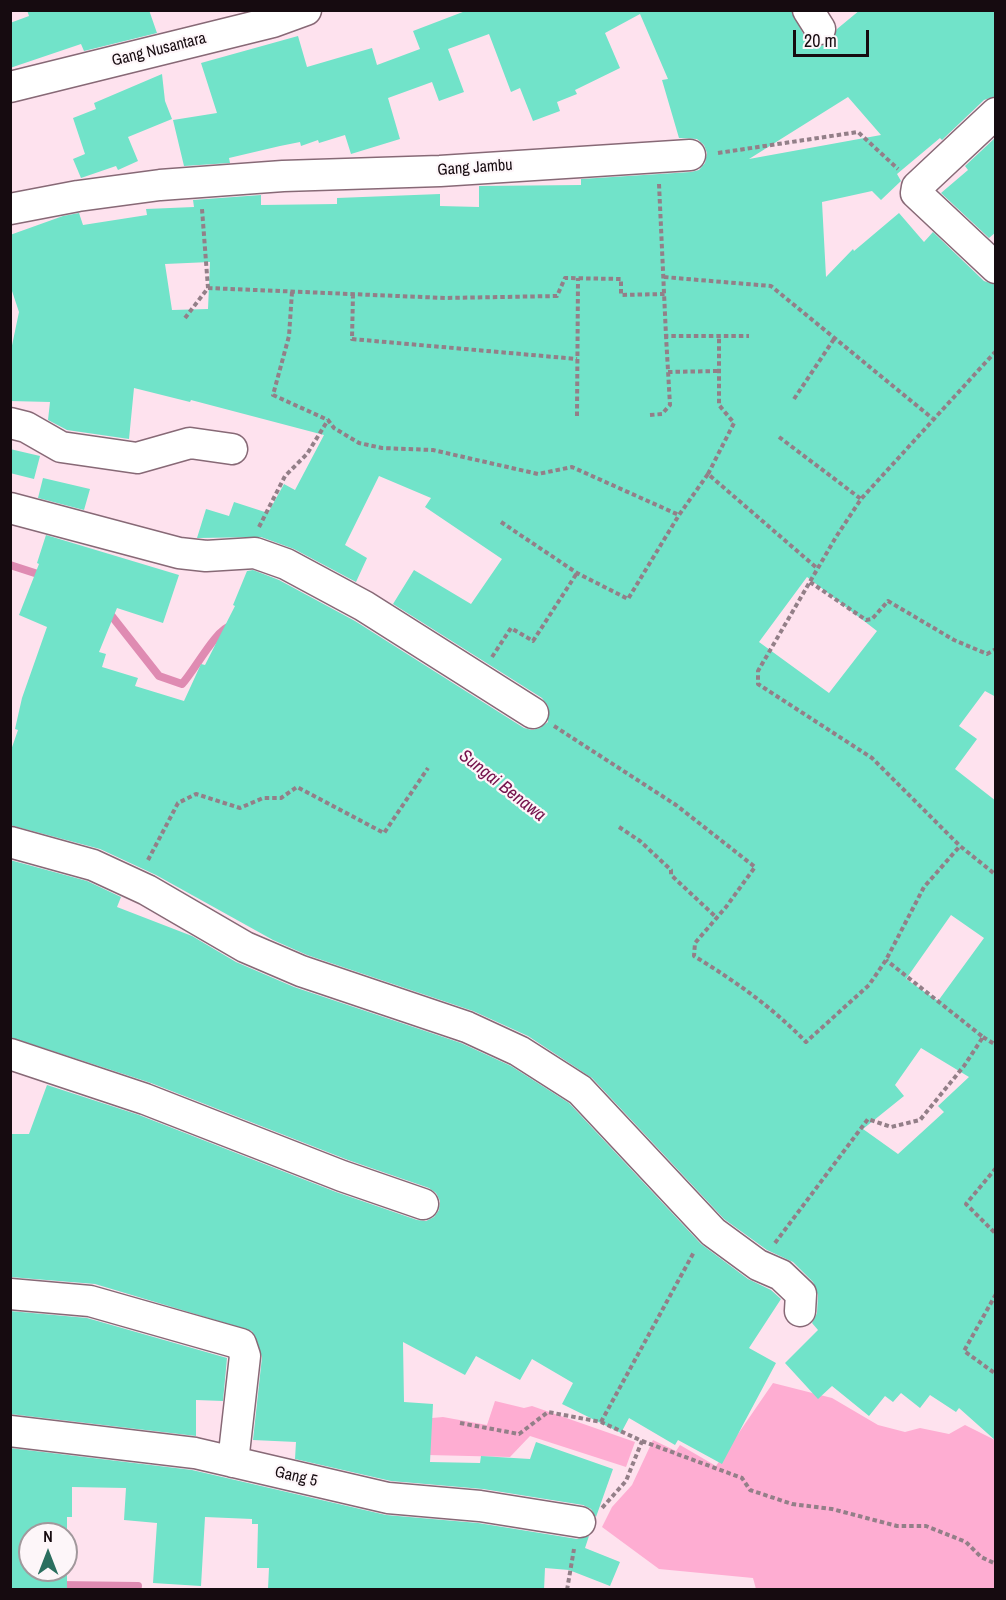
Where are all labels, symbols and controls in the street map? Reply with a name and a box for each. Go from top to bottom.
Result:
scale bar [796,18,872,56]
text: 20 m [804,28,837,53]
street label: Gang Nusantara [110,29,208,71]
street label: Gang Jambu [437,156,513,180]
water label: Sungai Benawa [454,745,550,827]
street label: Gang 5 [273,1463,319,1491]
north arrow [18,1522,78,1582]
text: N [43,1525,53,1547]

